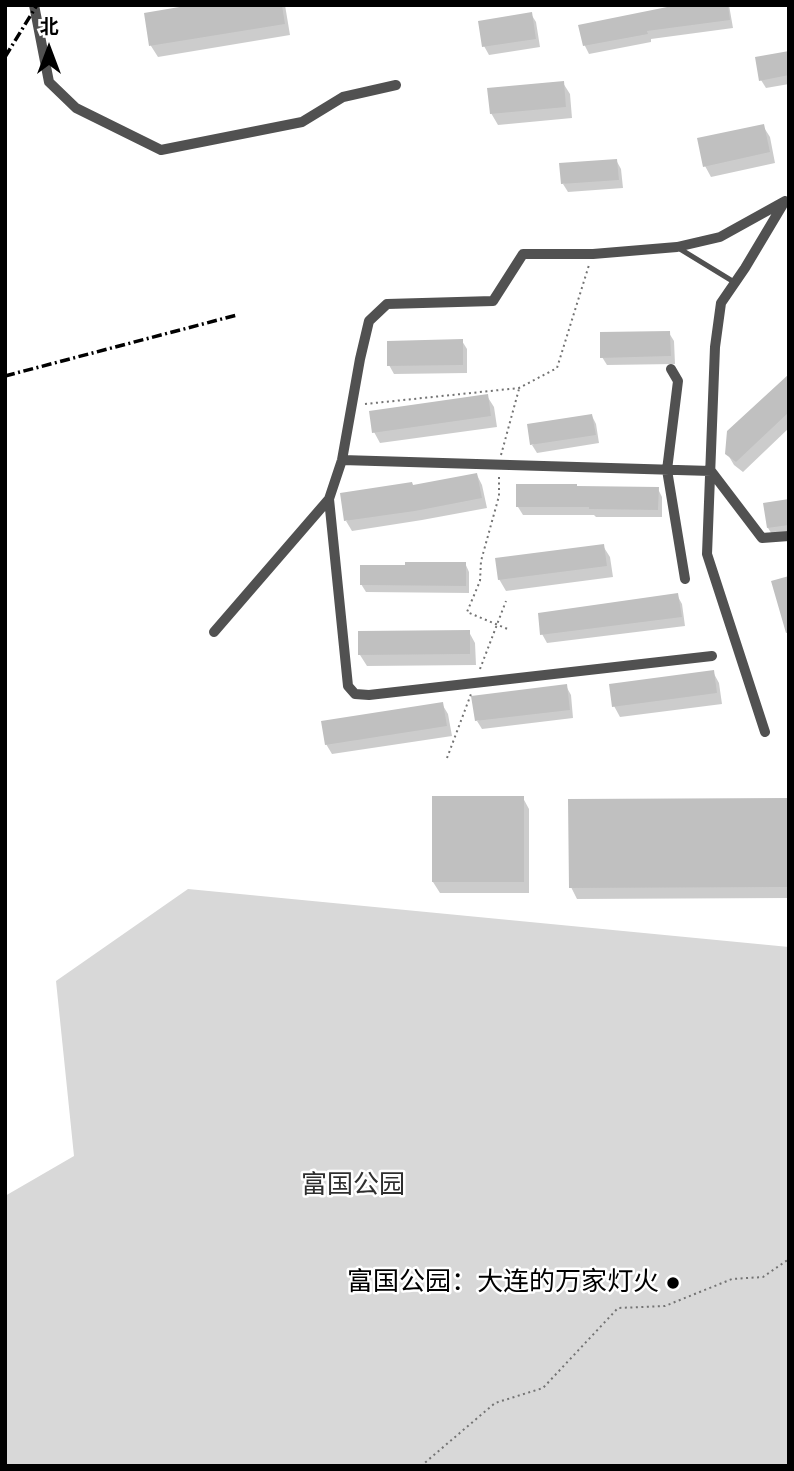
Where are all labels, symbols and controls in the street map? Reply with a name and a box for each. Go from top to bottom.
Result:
north arrow [14,14,84,84]
text: 北 [39,16,59,39]
park label: 富国公园 [301,1170,405,1202]
place label: 富国公园：大连的万家灯火 [347,1267,659,1299]
marker: 富国公园：大连的万家灯火 [665,1275,681,1291]

